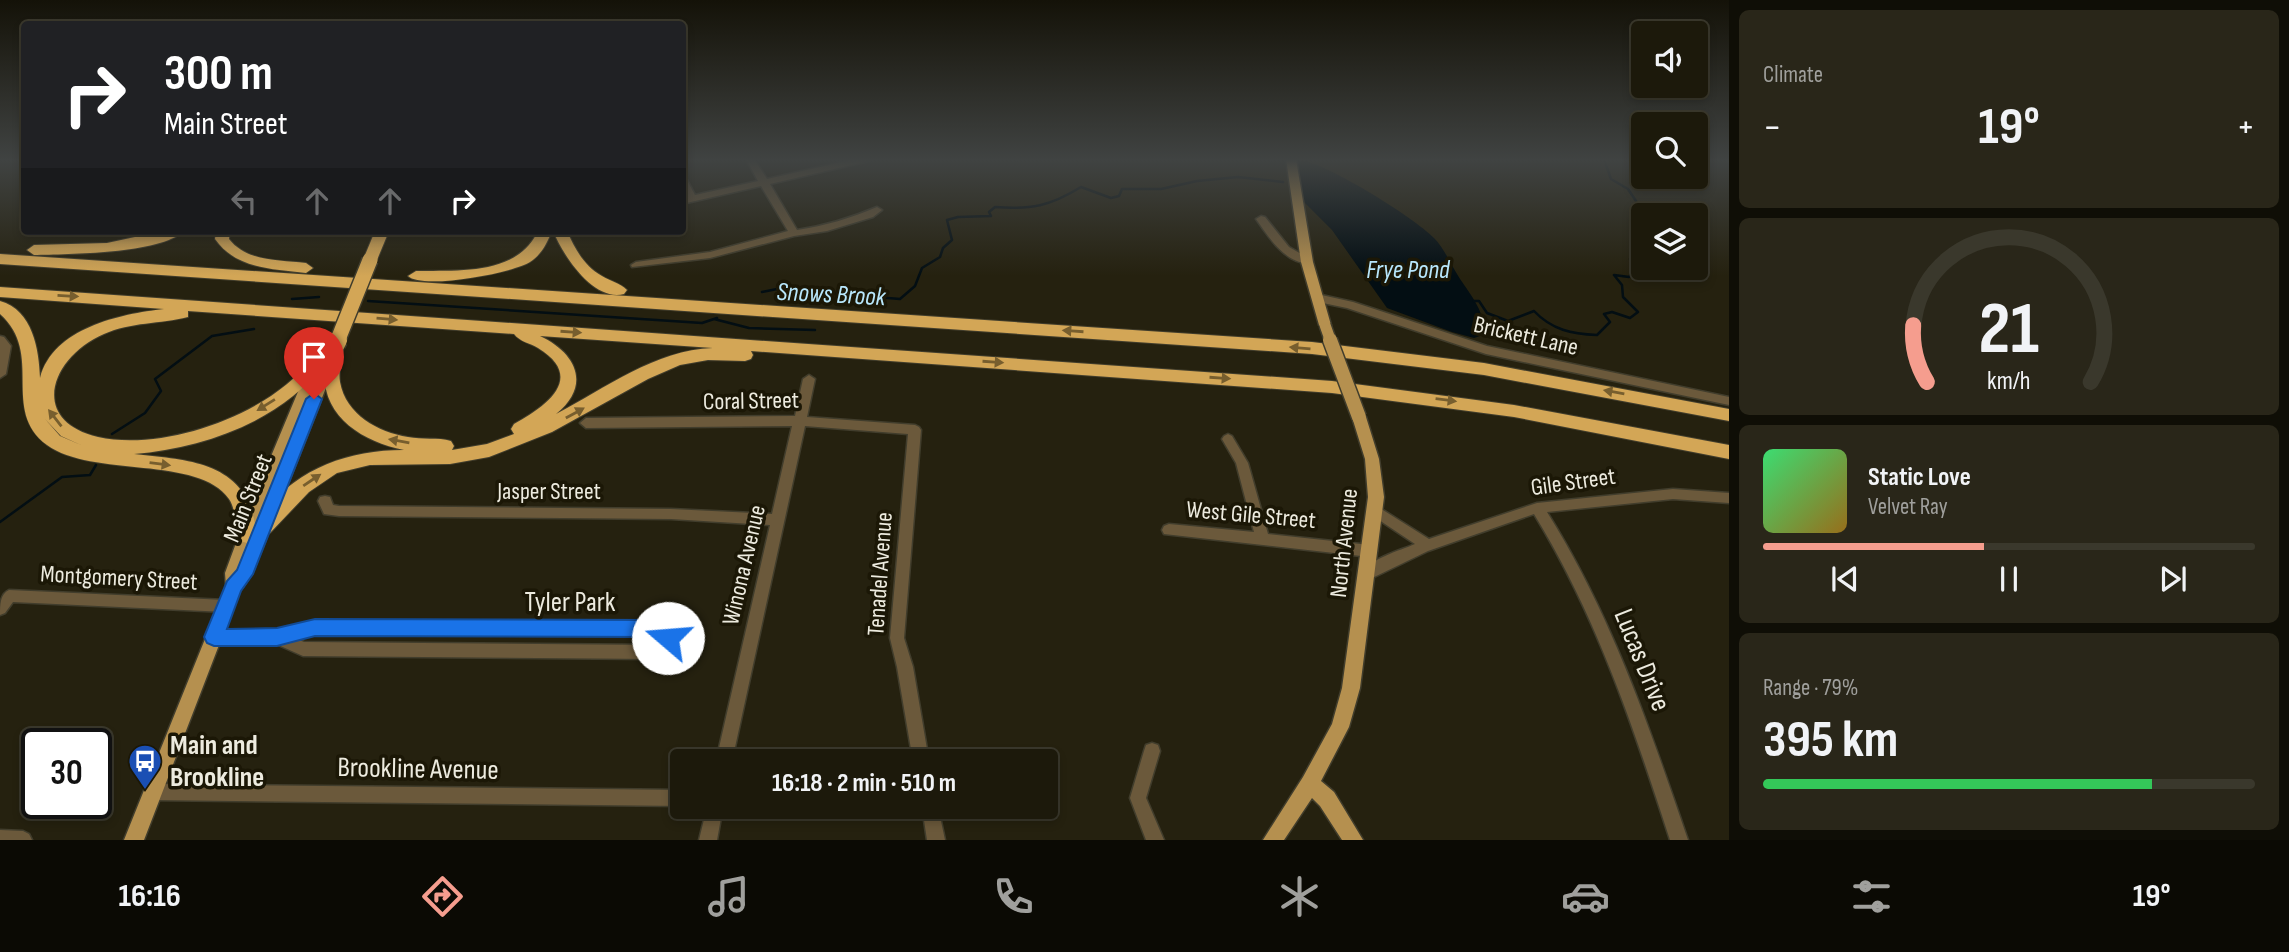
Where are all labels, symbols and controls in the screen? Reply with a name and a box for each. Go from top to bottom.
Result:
map controls [1631,21,1708,280]
button: sound [1631,21,1708,98]
text: 300 m [164,45,273,104]
icon: right [49,49,140,140]
text: Climate [1763,61,1823,89]
text: 19° [1978,96,2040,159]
text: Main Street [164,105,288,144]
text: − [1763,105,1782,150]
text: + [2236,105,2255,150]
button: search [1631,112,1708,189]
icon: left [225,182,263,220]
icon: ahead [298,182,336,220]
icon: ahead [371,182,409,220]
icon: right [444,182,482,220]
button: layers [1631,203,1708,280]
water label: Frye Pond [1366,255,1451,286]
water label: Snows Brook [776,277,888,313]
text: 21 [1979,287,2039,375]
one-way arrow [57,291,79,302]
street label: Brickett Lane [1471,310,1581,362]
one-way arrow [376,314,398,325]
one-way arrow [1062,325,1084,336]
pin [284,327,344,399]
one-way arrow [560,327,582,338]
icon: arrive [295,338,333,376]
one-way arrow [1289,342,1311,353]
one-way arrow [982,357,1004,368]
text: km/h [1987,366,2031,397]
one-way arrow [1209,373,1231,384]
street label: Coral Street [703,386,799,416]
one-way arrow [1603,386,1625,397]
one-way arrow [1435,395,1457,406]
one-way arrow [256,399,276,412]
one-way arrow [565,407,584,419]
one-way arrow [48,410,63,428]
one-way arrow [388,435,410,446]
street label: Main Street [217,450,279,546]
one-way arrow [149,459,171,470]
street label: Gile Street [1529,462,1617,502]
text: Static Love [1868,462,1971,493]
one-way arrow [303,473,321,487]
street label: Jasper Street [496,477,601,506]
street label: North Avenue [1324,487,1364,599]
text: Velvet Ray [1868,493,1948,521]
street label: West Gile Street [1185,495,1317,535]
street label: Winona Avenue [716,502,772,628]
street label: Tenadel Avenue [861,511,899,637]
street label: Montgomery Street [40,559,198,597]
icon: previous [1826,560,1864,598]
icon: pause [1990,560,2028,598]
icon: next [2154,560,2192,598]
street label: Tyler Park [525,586,616,619]
position arrow [631,601,705,675]
street label: Lucas Drive [1607,604,1677,716]
text: Range · 79% [1763,674,1858,702]
text: 395 km [1763,709,1898,772]
speed limit sign: 30 [21,728,112,819]
place label: Main and Brookline [170,729,264,794]
bus stop icon: Main and Brookline [126,742,164,791]
street label: Brookline Avenue [337,751,499,787]
text: 16:18 · 2 min · 510 m [772,768,956,799]
icon: directions [418,872,467,921]
icon: music [704,872,753,921]
icon: phone [989,872,1038,921]
icon: climate [1275,872,1324,921]
icon: car [1561,872,1610,921]
icon: filters [1847,872,1896,921]
text: 16:16 [118,877,181,916]
text: 19° [2133,877,2171,916]

